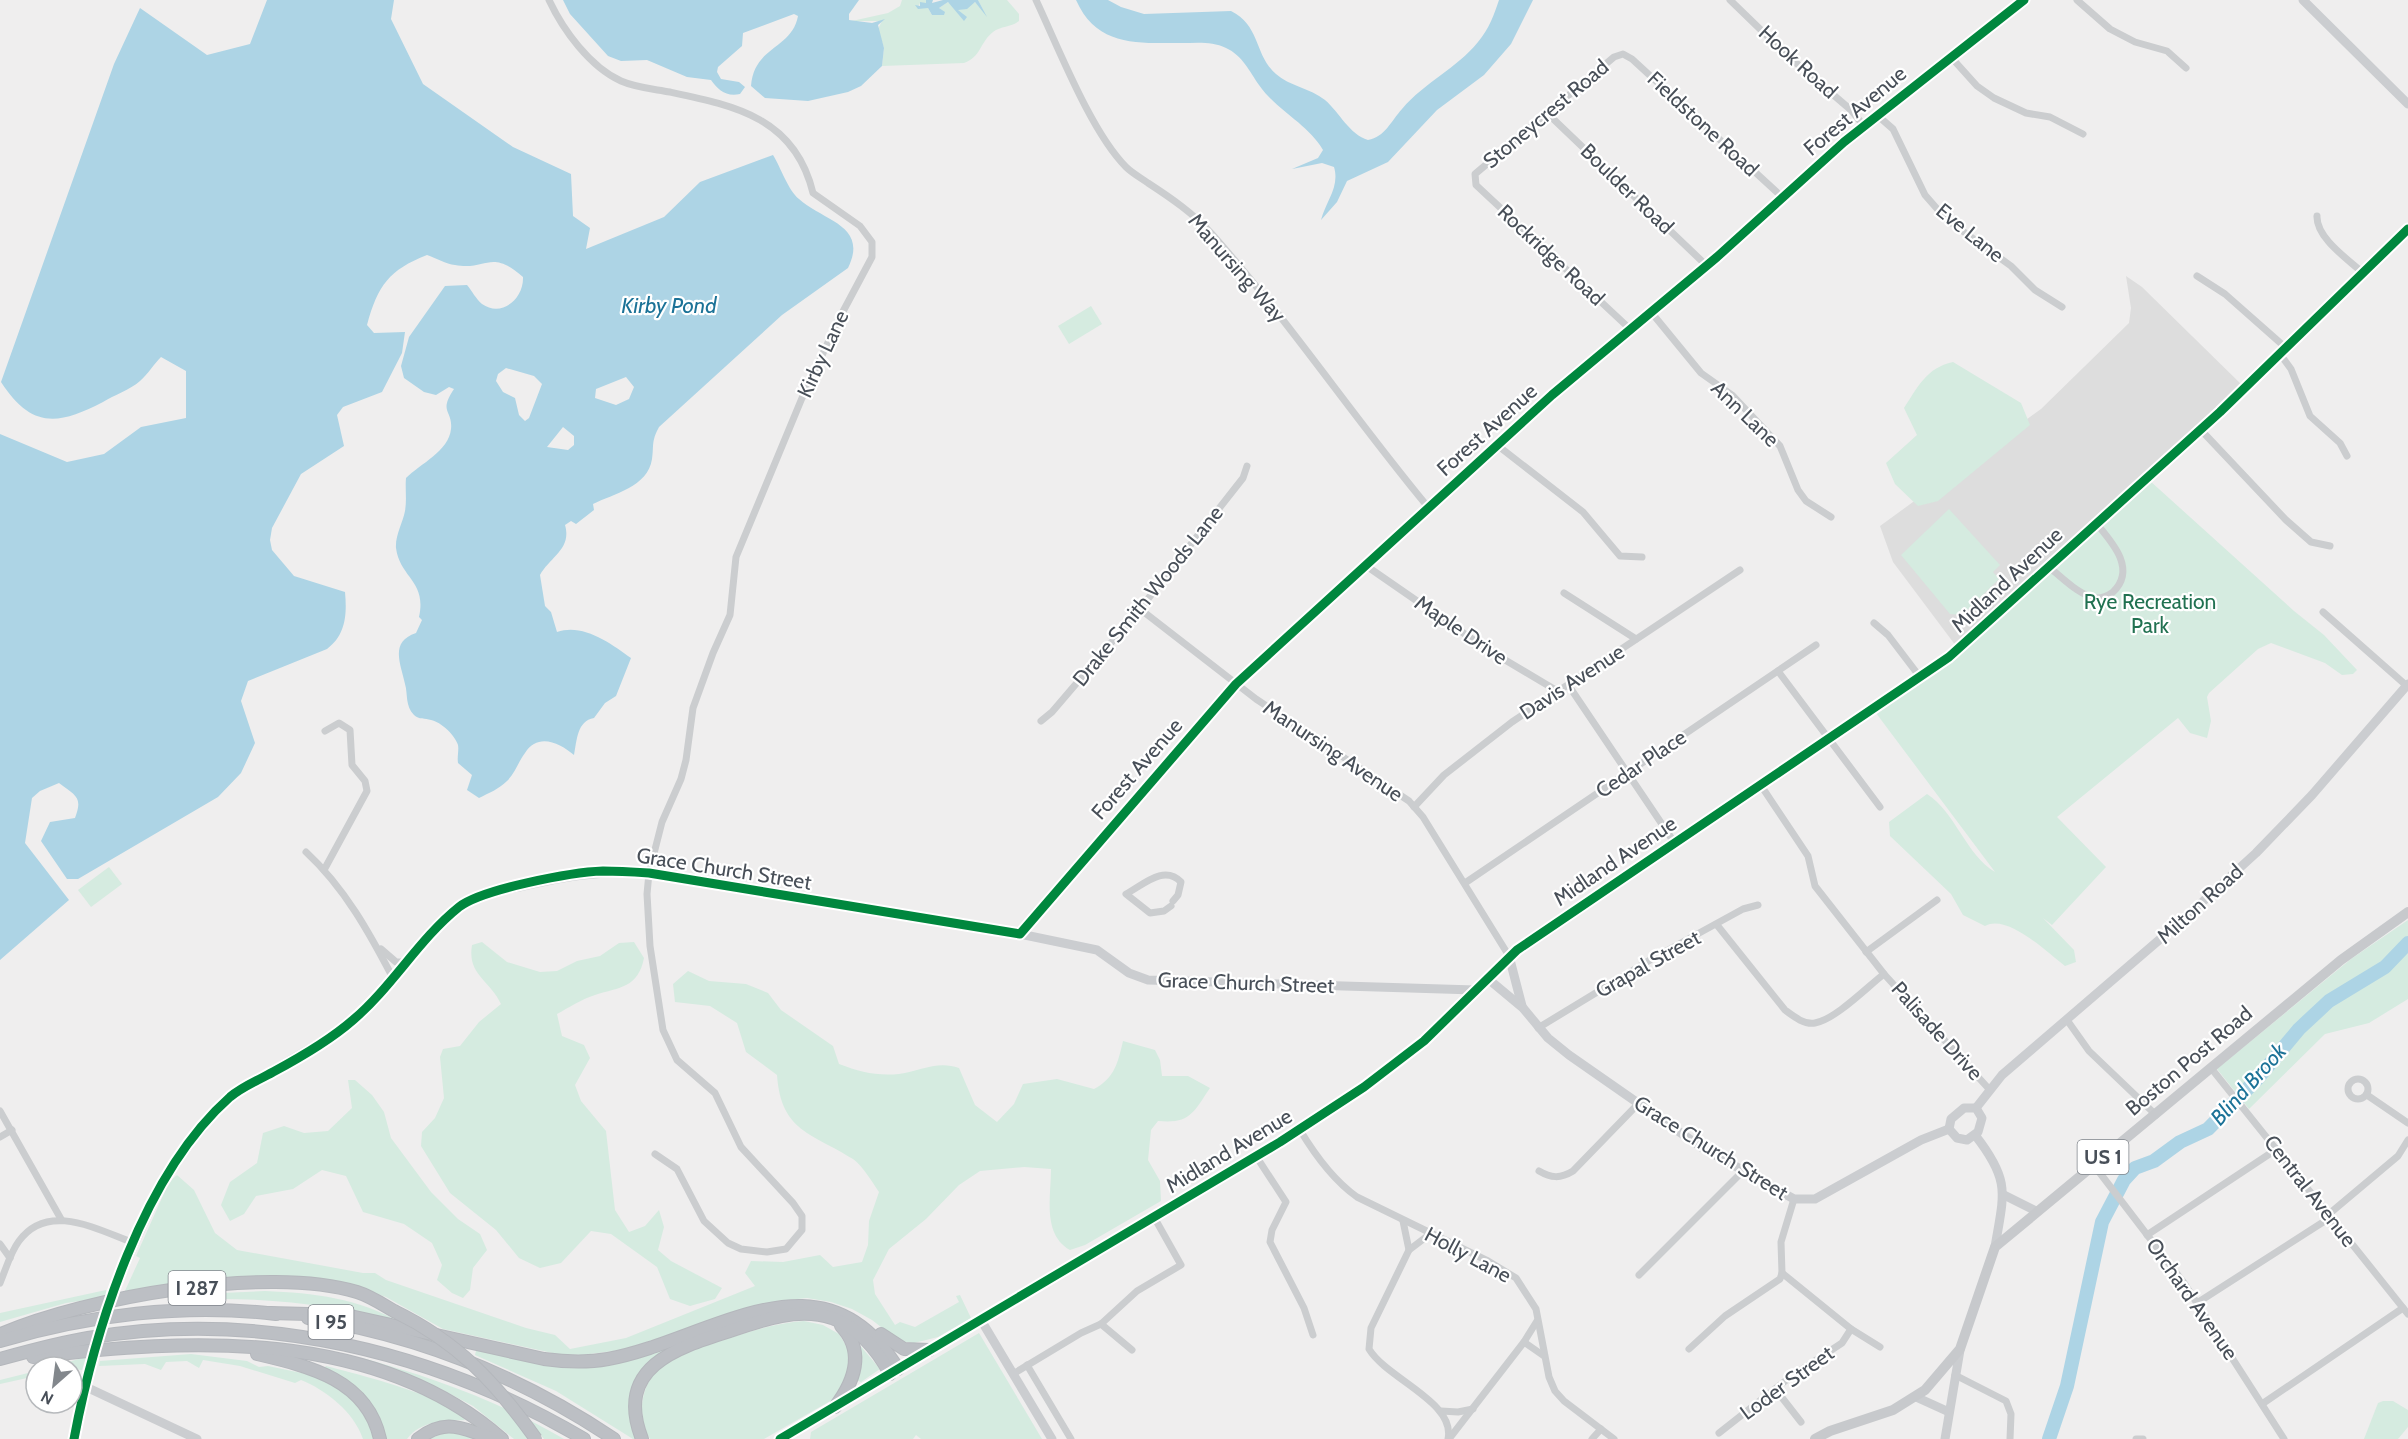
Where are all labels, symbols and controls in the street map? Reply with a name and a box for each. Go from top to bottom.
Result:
street label: Hook Road [1754,20,1843,103]
street label: Stoneycrest Road [1478,54,1613,173]
street label: Forest Avenue [1798,60,1911,161]
street label: Fieldstone Road [1643,66,1764,181]
street label: Boulder Road [1576,138,1679,239]
street label: Eve Lane [1931,198,2009,268]
street label: Rockridge Road [1493,199,1610,310]
street label: Manursing Way [1183,208,1292,327]
water label: Kirby Pond [621,292,717,319]
street label: Kirby Lane [791,306,854,401]
street label: Ann Lane [1706,375,1785,452]
street label: Forest Avenue [1432,378,1542,481]
street label: Drake Smith Woods Lane [1067,500,1228,691]
street label: Midland Avenue [1946,522,2068,637]
park label: Rye Recreation Park [2084,589,2216,638]
street label: Maple Drive [1410,590,1512,670]
street label: Davis Avenue [1515,638,1629,725]
street label: Manursing Avenue [1259,695,1408,807]
street label: Forest Avenue [1086,713,1187,824]
street label: Cedar Place [1591,724,1691,803]
street label: Midland Avenue [1549,810,1681,911]
street label: Grace Church Street [635,842,813,895]
street label: Milton Road [2152,859,2248,949]
street label: Grapal Street [1591,925,1705,1003]
street label: Grace Church Street [1157,967,1335,998]
street label: Palisade Drive [1887,976,1988,1085]
street label: Boston Post Road [2120,1001,2257,1121]
water label: Blind Brook [2205,1038,2292,1131]
street label: Grace Church Street [1630,1090,1793,1205]
street label: Midland Avenue [1161,1103,1297,1198]
street label: Central Avenue [2259,1130,2362,1252]
road number: US 1 [2078,1140,2128,1174]
street label: Holly Lane [1421,1221,1516,1288]
street label: Orchard Avenue [2141,1233,2244,1365]
road number: I 287 [168,1271,226,1305]
road number: I 95 [308,1305,354,1339]
street label: Loder Street [1735,1340,1838,1425]
north arrow [24,1355,84,1415]
text: N [38,1387,57,1409]

